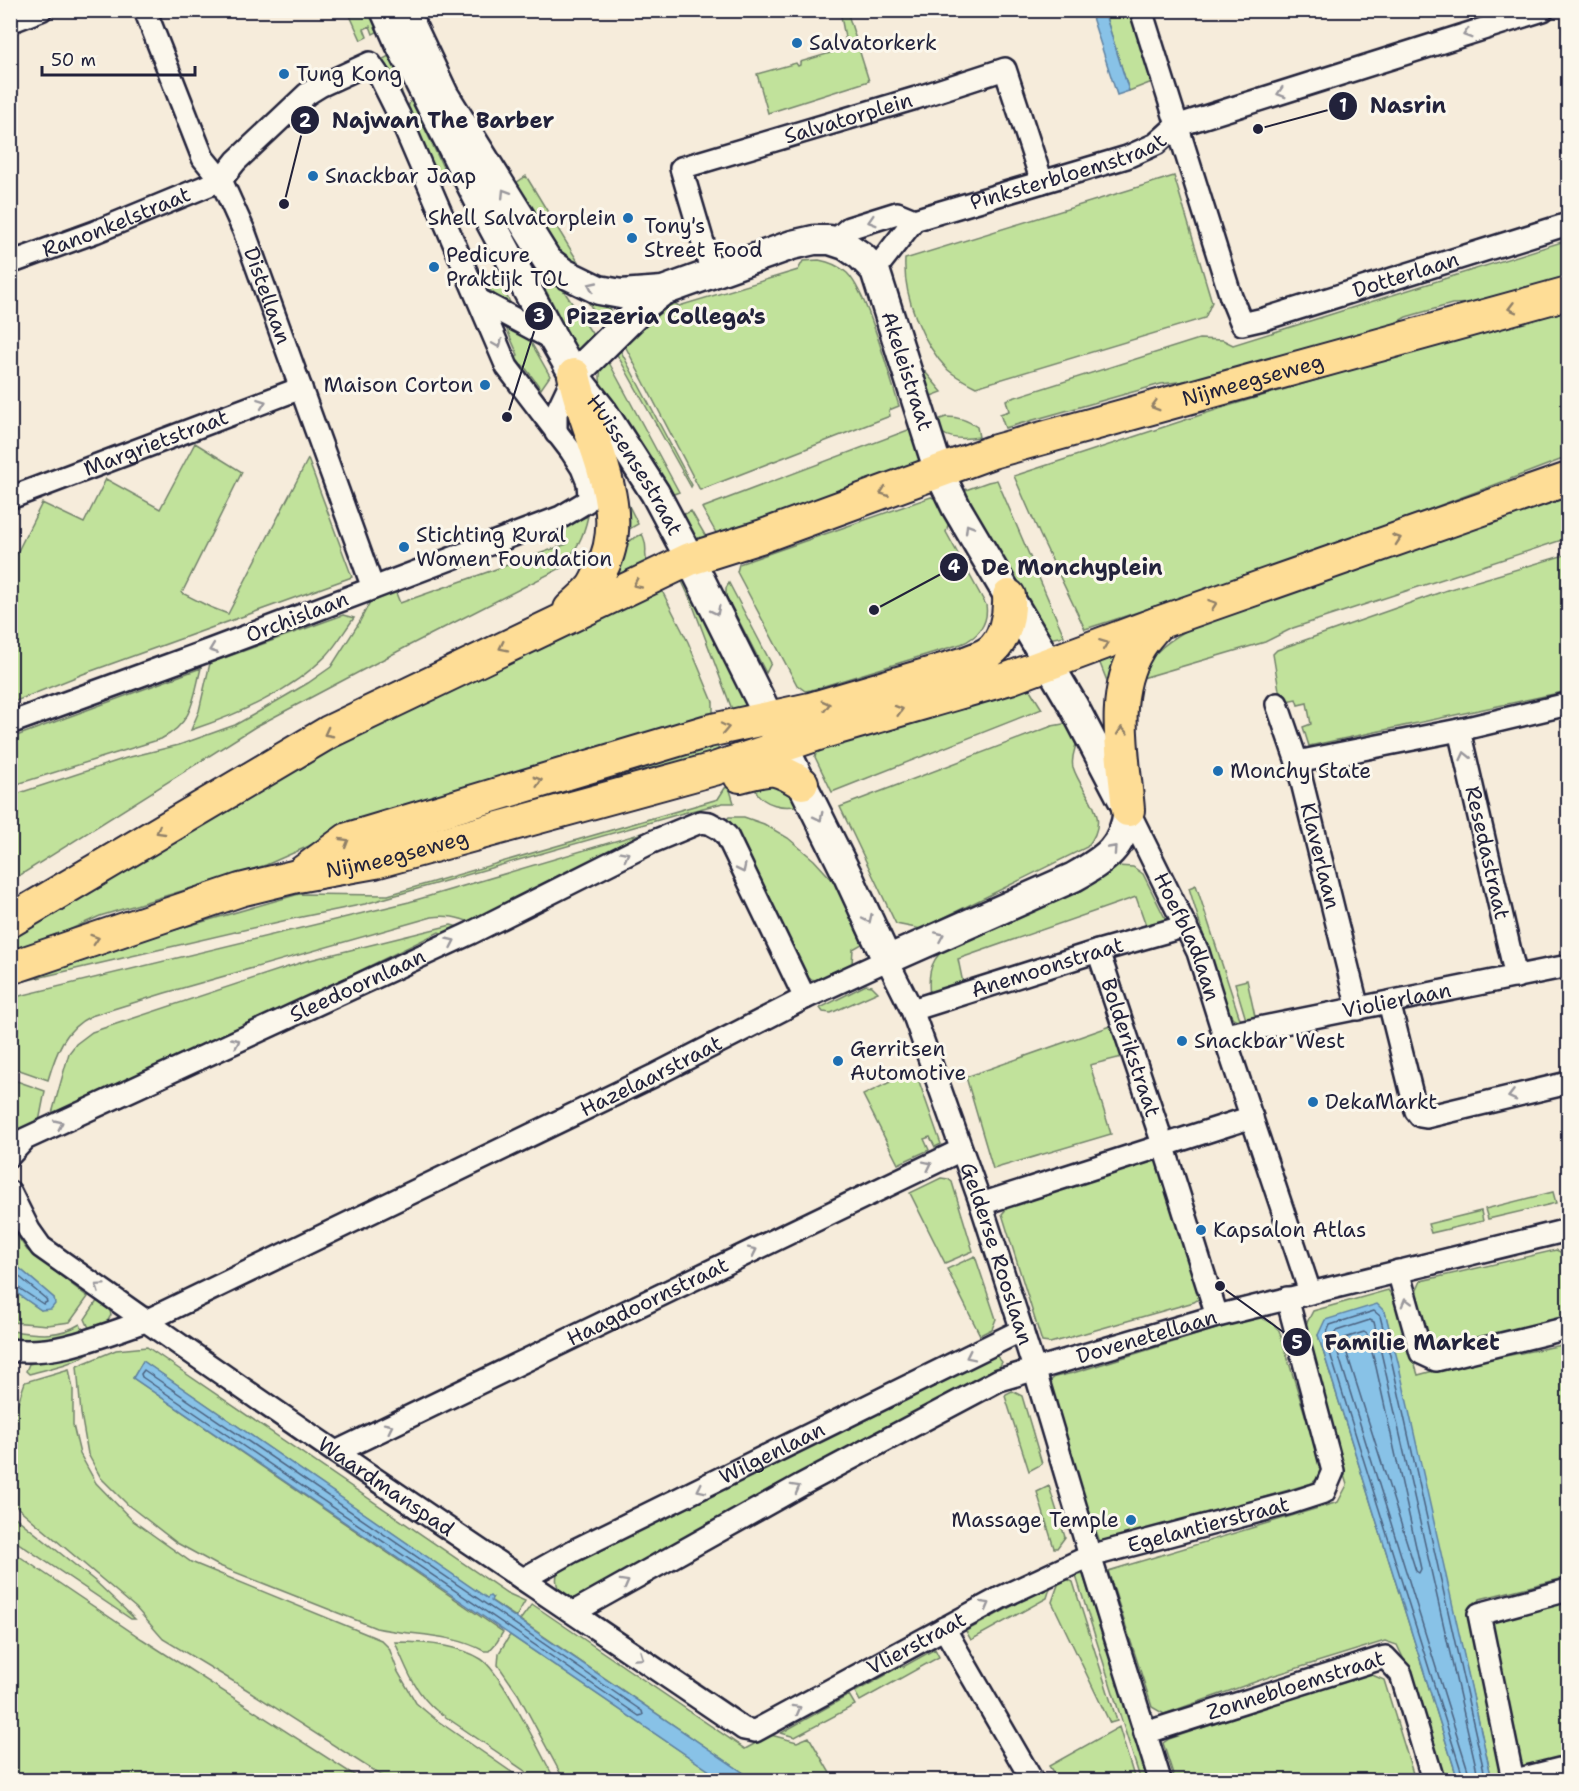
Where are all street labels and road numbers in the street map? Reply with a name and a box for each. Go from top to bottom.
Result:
street label: Salvatorplein [781,86,916,151]
street label: Pinksterbloemstraat [967,127,1173,217]
street label: Ranonkelstraat [38,180,195,264]
street label: Distellaan [237,243,298,348]
street label: Dotterlaan [1349,245,1462,304]
street label: Akeleistraat [875,308,939,434]
street label: Nijmeegseweg [1179,347,1327,413]
street label: Huissensestraat [580,389,689,540]
street label: Margrietstraat [80,403,232,483]
street label: Orchislaan [242,585,352,649]
street label: Resedastraat [1458,783,1516,922]
street label: Klaverlaan [1294,800,1347,912]
street label: Nijmeegseweg [324,823,471,885]
street label: Hoefbladlaan [1147,868,1226,1004]
street label: Anemoonstraat [968,930,1127,1004]
street label: Sleedoornlaan [285,942,430,1029]
street label: Bolderikstraat [1094,975,1167,1121]
street label: Violierlaan [1340,976,1454,1025]
street label: Hazelaarstraat [575,1029,727,1123]
street label: Gelderse Rooslaan [953,1159,1040,1349]
street label: Haagdoornstraat [562,1250,733,1352]
street label: Dovenetellaan [1073,1303,1220,1371]
street label: Wilgenlaan [714,1415,830,1491]
street label: Waardmanspad [312,1430,460,1543]
street label: Egelantierstraat [1124,1490,1292,1559]
street label: Vlierstraat [862,1605,971,1682]
street label: Zonnebloemstraat [1203,1644,1388,1727]

